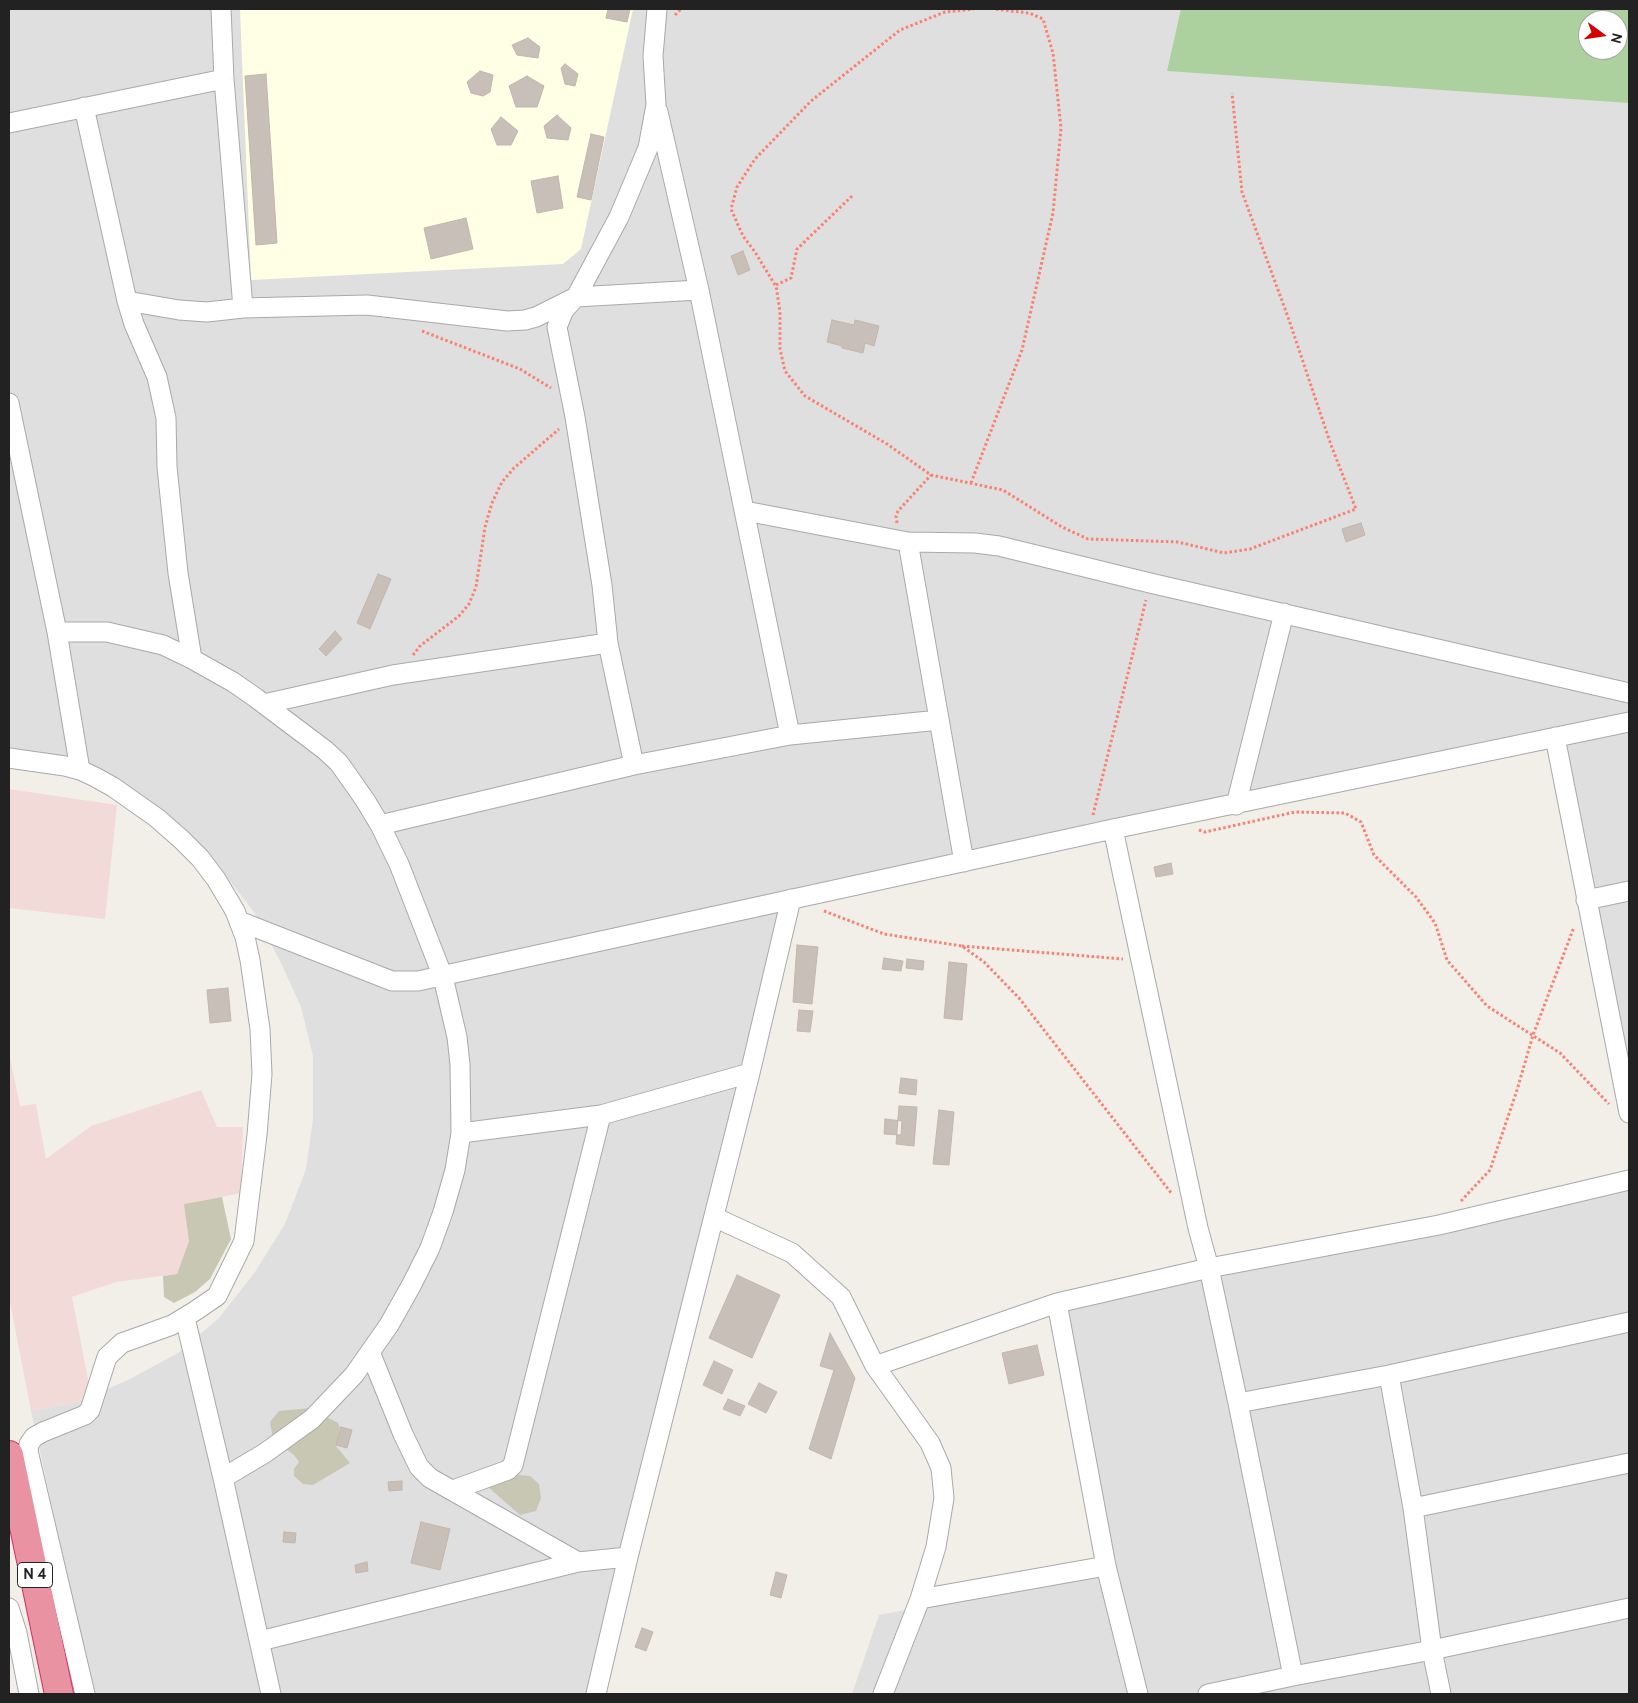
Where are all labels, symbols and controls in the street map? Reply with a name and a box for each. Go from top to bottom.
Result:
north arrow [1578,10,1628,60]
text: N [1607,31,1627,45]
road number: N 4 [18,1562,52,1588]

